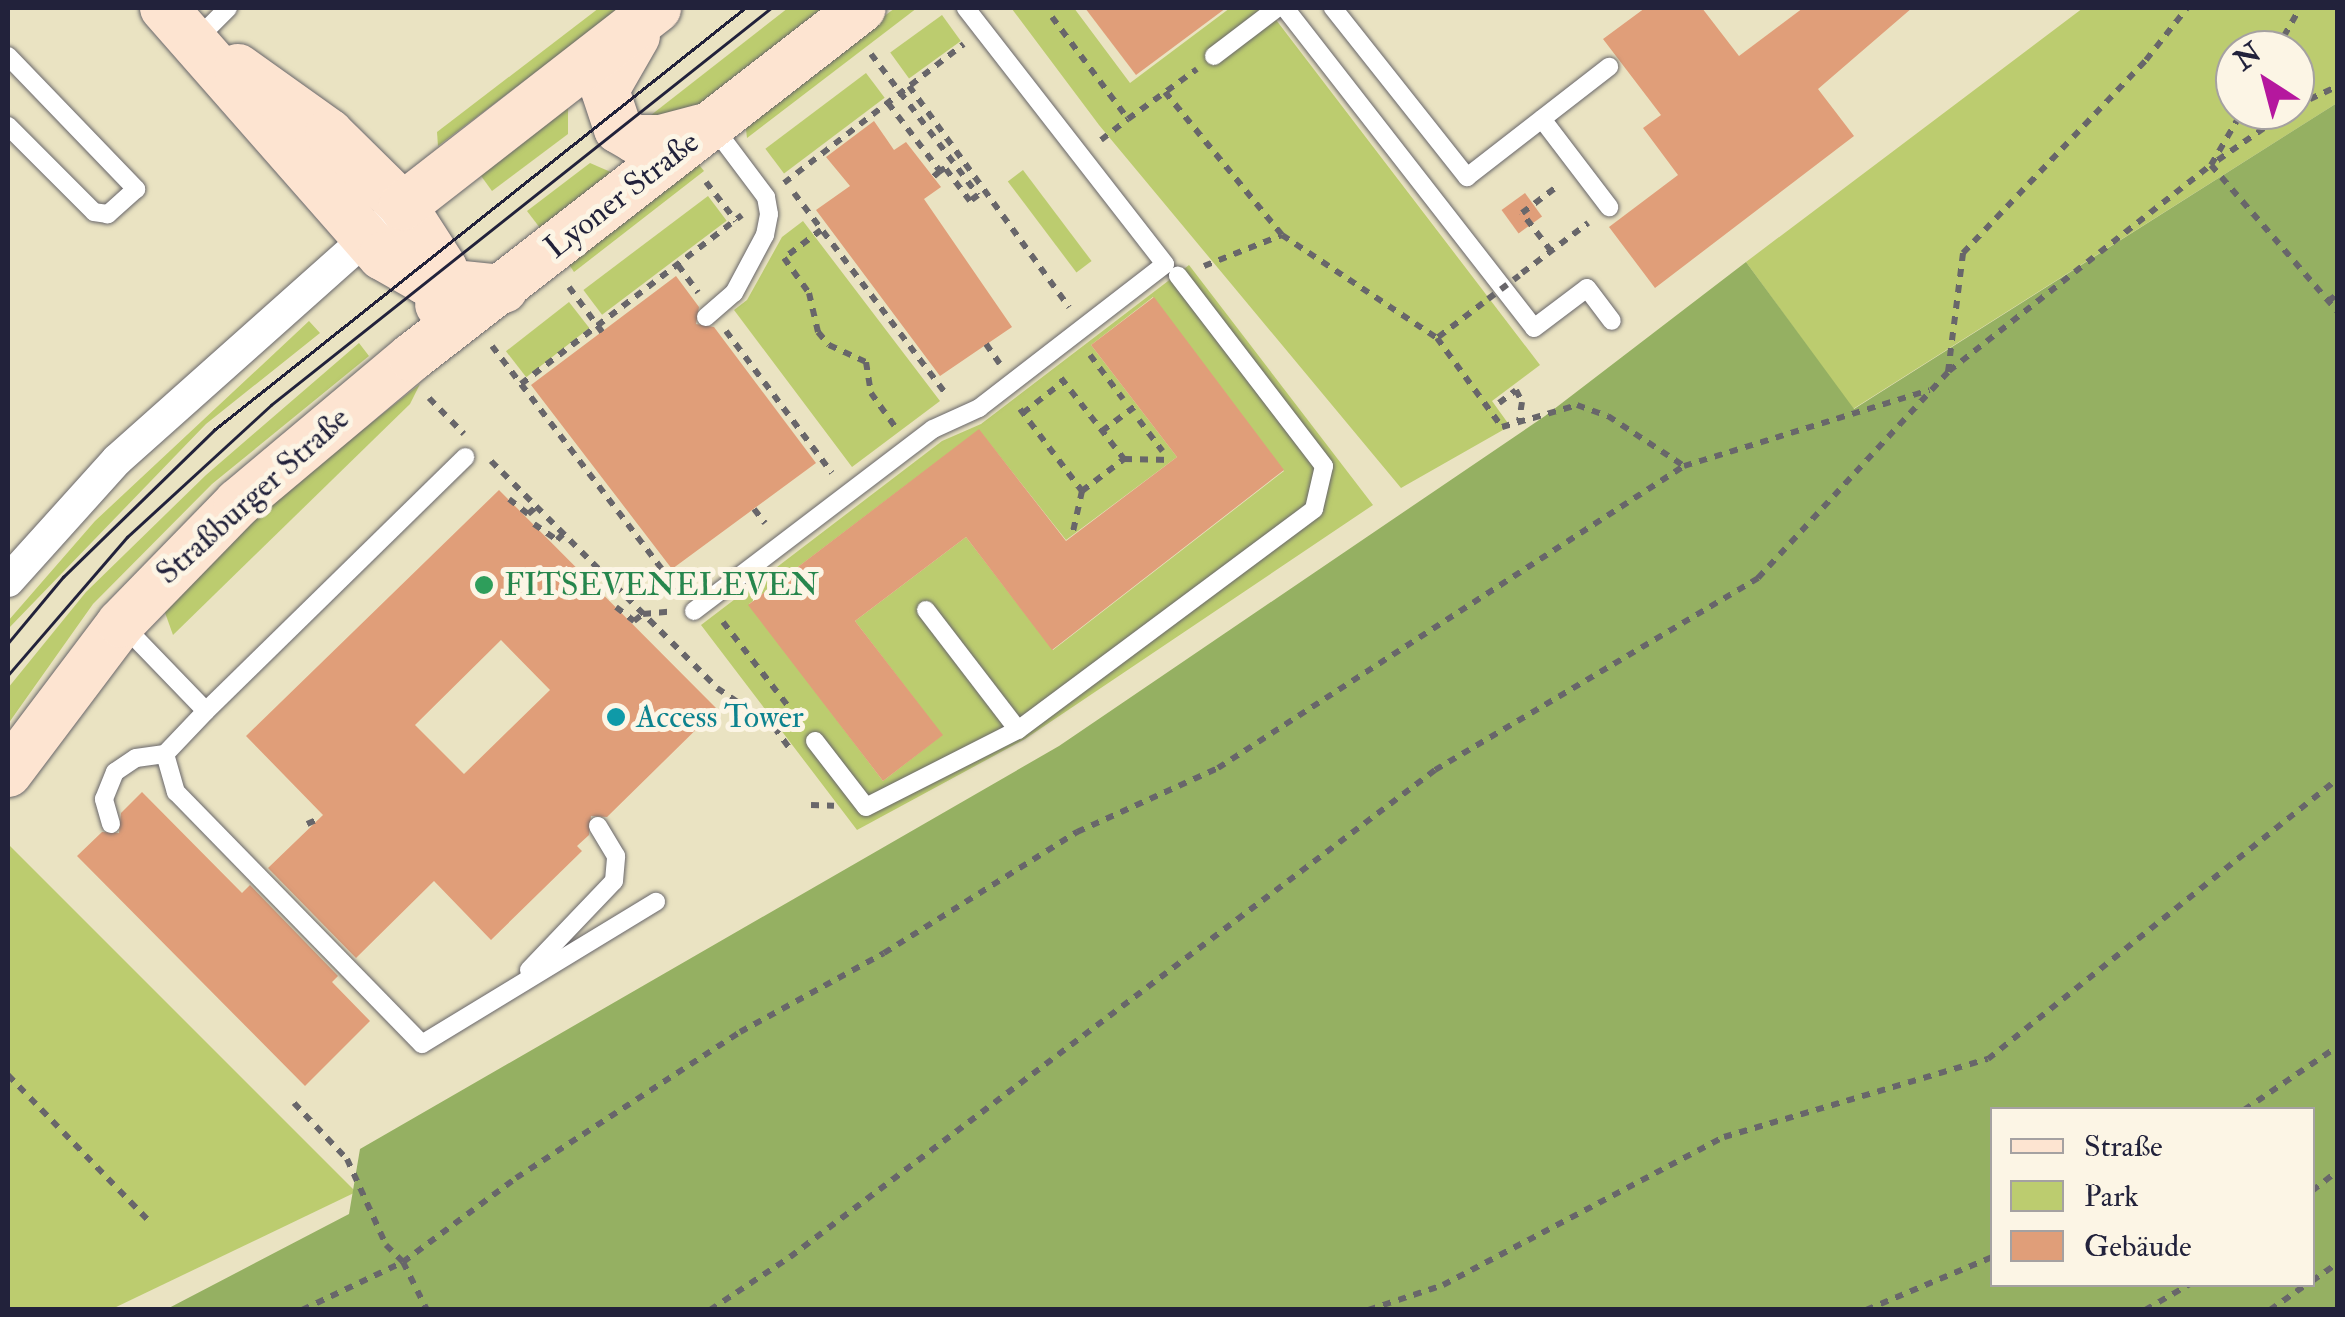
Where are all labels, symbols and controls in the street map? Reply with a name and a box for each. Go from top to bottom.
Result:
north arrow [2215,30,2315,130]
text: N [2228,35,2269,78]
street label: Lyoner Straße [537,123,707,267]
street label: Straßburger Straße [149,399,357,593]
place label: FITSEVENELEVEN [504,566,819,604]
marker: FITSEVENELEVEN [473,574,495,596]
place label: Access Tower [636,698,804,736]
marker: Access Tower [605,706,627,728]
legend [1990,1107,2315,1287]
text: Straße [2084,1128,2163,1165]
text: Park [2084,1178,2139,1215]
text: Gebäude [2084,1228,2192,1265]

